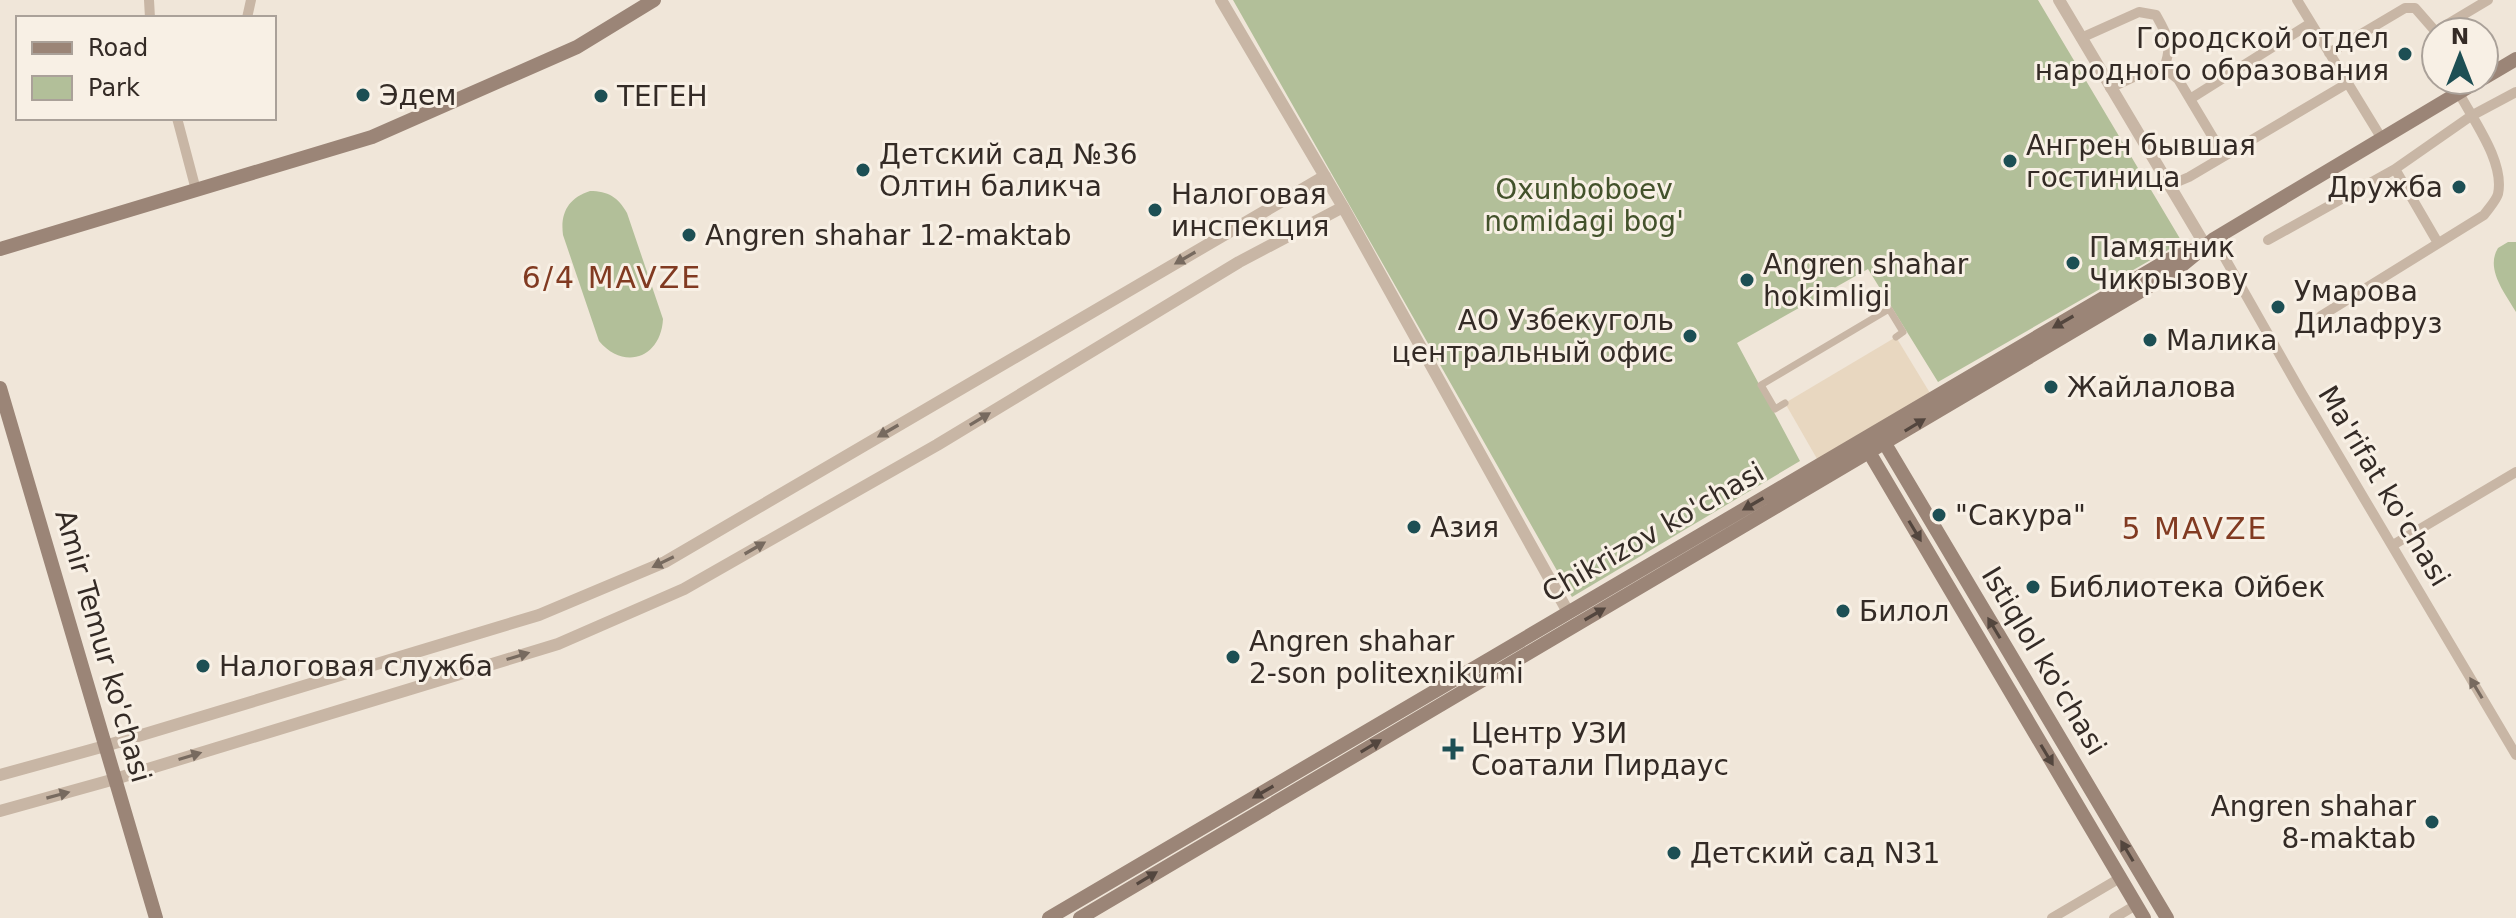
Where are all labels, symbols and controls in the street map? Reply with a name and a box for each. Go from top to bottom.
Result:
legend [16,16,276,120]
north arrow [2420,16,2500,96]
place label: Городской отдел народного образования [2035,22,2389,87]
text: N [2451,24,2469,49]
text: Road [88,34,148,62]
marker: Городской отдел народного образования [2396,45,2414,63]
text: Park [88,74,140,102]
place label: Эдем [379,79,456,112]
place label: ТЕГЕН [616,80,708,113]
marker: Эдем [354,86,372,104]
marker: ТЕГЕН [592,87,610,105]
place label: Ангрен бывшая гостиница [2026,129,2256,194]
place label: Детский сад №36 Олтин баликча [879,138,1138,203]
marker: Ангрен бывшая гостиница [2001,152,2019,170]
marker: Детский сад №36 Олтин баликча [854,161,872,179]
place label: Дружба [2327,171,2443,204]
park label: Oxunboboev nomidagi bog' [1484,173,1684,238]
place label: Налоговая инспекция [1171,178,1329,243]
marker: Дружба [2450,178,2468,196]
marker: Налоговая инспекция [1146,201,1164,219]
place label: Angren shahar 12-maktab [705,219,1072,252]
marker: Angren shahar 12-maktab [680,226,698,244]
place label: Памятник Чикрызову [2089,231,2248,296]
place label: Angren shahar hokimligi [1763,248,1969,313]
one-way arrow [1174,251,1196,265]
marker: Памятник Чикрызову [2064,254,2082,272]
district label: 6/4 MAVZE [522,260,702,295]
marker: Angren shahar hokimligi [1738,271,1756,289]
place label: Умарова Дилафруз [2294,275,2442,340]
marker: Умарова Дилафруз [2269,298,2287,316]
place label: АО Узбекуголь центральный офис [1392,304,1674,369]
one-way arrow [2051,315,2074,329]
place label: Малика [2166,324,2277,357]
marker: АО Узбекуголь центральный офис [1681,327,1699,345]
marker: Малика [2141,331,2159,349]
place label: Жайлалова [2067,371,2236,404]
marker: Жайлалова [2042,378,2060,396]
street label: Ma'rifat ko'chasi [2311,380,2457,592]
one-way arrow [969,412,991,426]
one-way arrow [1904,418,1926,432]
one-way arrow [877,424,899,438]
street label: Chikrizov ko'chasi [1536,455,1770,609]
one-way arrow [1742,497,1764,511]
place label: "Сакура" [1955,499,2086,532]
street label: Amir Temur ko'chasi [48,506,158,786]
marker: "Сакура" [1930,506,1948,524]
place label: Азия [1430,511,1499,544]
district label: 5 MAVZE [2121,511,2269,546]
marker: Азия [1405,518,1423,536]
one-way arrow [1908,520,1922,542]
one-way arrow [743,541,766,555]
one-way arrow [652,555,675,568]
street label: Istiqlol ko'chasi [1975,561,2113,761]
place label: Библиотека Ойбек [2049,571,2325,604]
marker: Библиотека Ойбек [2024,578,2042,596]
place label: Билол [1859,595,1949,628]
marker: Билол [1834,602,1852,620]
one-way arrow [1583,607,1606,621]
one-way arrow [1987,617,2001,639]
place label: Angren shahar 2-son politexnikumi [1249,625,1524,690]
marker: Angren shahar 2-son politexnikumi [1224,648,1242,666]
one-way arrow [507,649,531,661]
place label: Налоговая служба [219,650,493,683]
marker: Налоговая служба [194,657,212,675]
one-way arrow [2469,677,2483,699]
place label: Центр УЗИ Соатали Пирдаус [1471,717,1729,782]
marker: Центр УЗИ Соатали Пирдаус [1442,738,1464,760]
one-way arrow [1360,739,1382,753]
one-way arrow [2040,744,2054,766]
one-way arrow [178,750,202,762]
one-way arrow [1252,785,1274,799]
one-way arrow [45,789,70,801]
place label: Angren shahar 8-maktab [2211,790,2416,855]
marker: Angren shahar 8-maktab [2423,813,2441,831]
place label: Детский сад N31 [1690,837,1940,870]
one-way arrow [2120,840,2134,862]
marker: Детский сад N31 [1665,844,1683,862]
one-way arrow [1136,871,1158,885]

